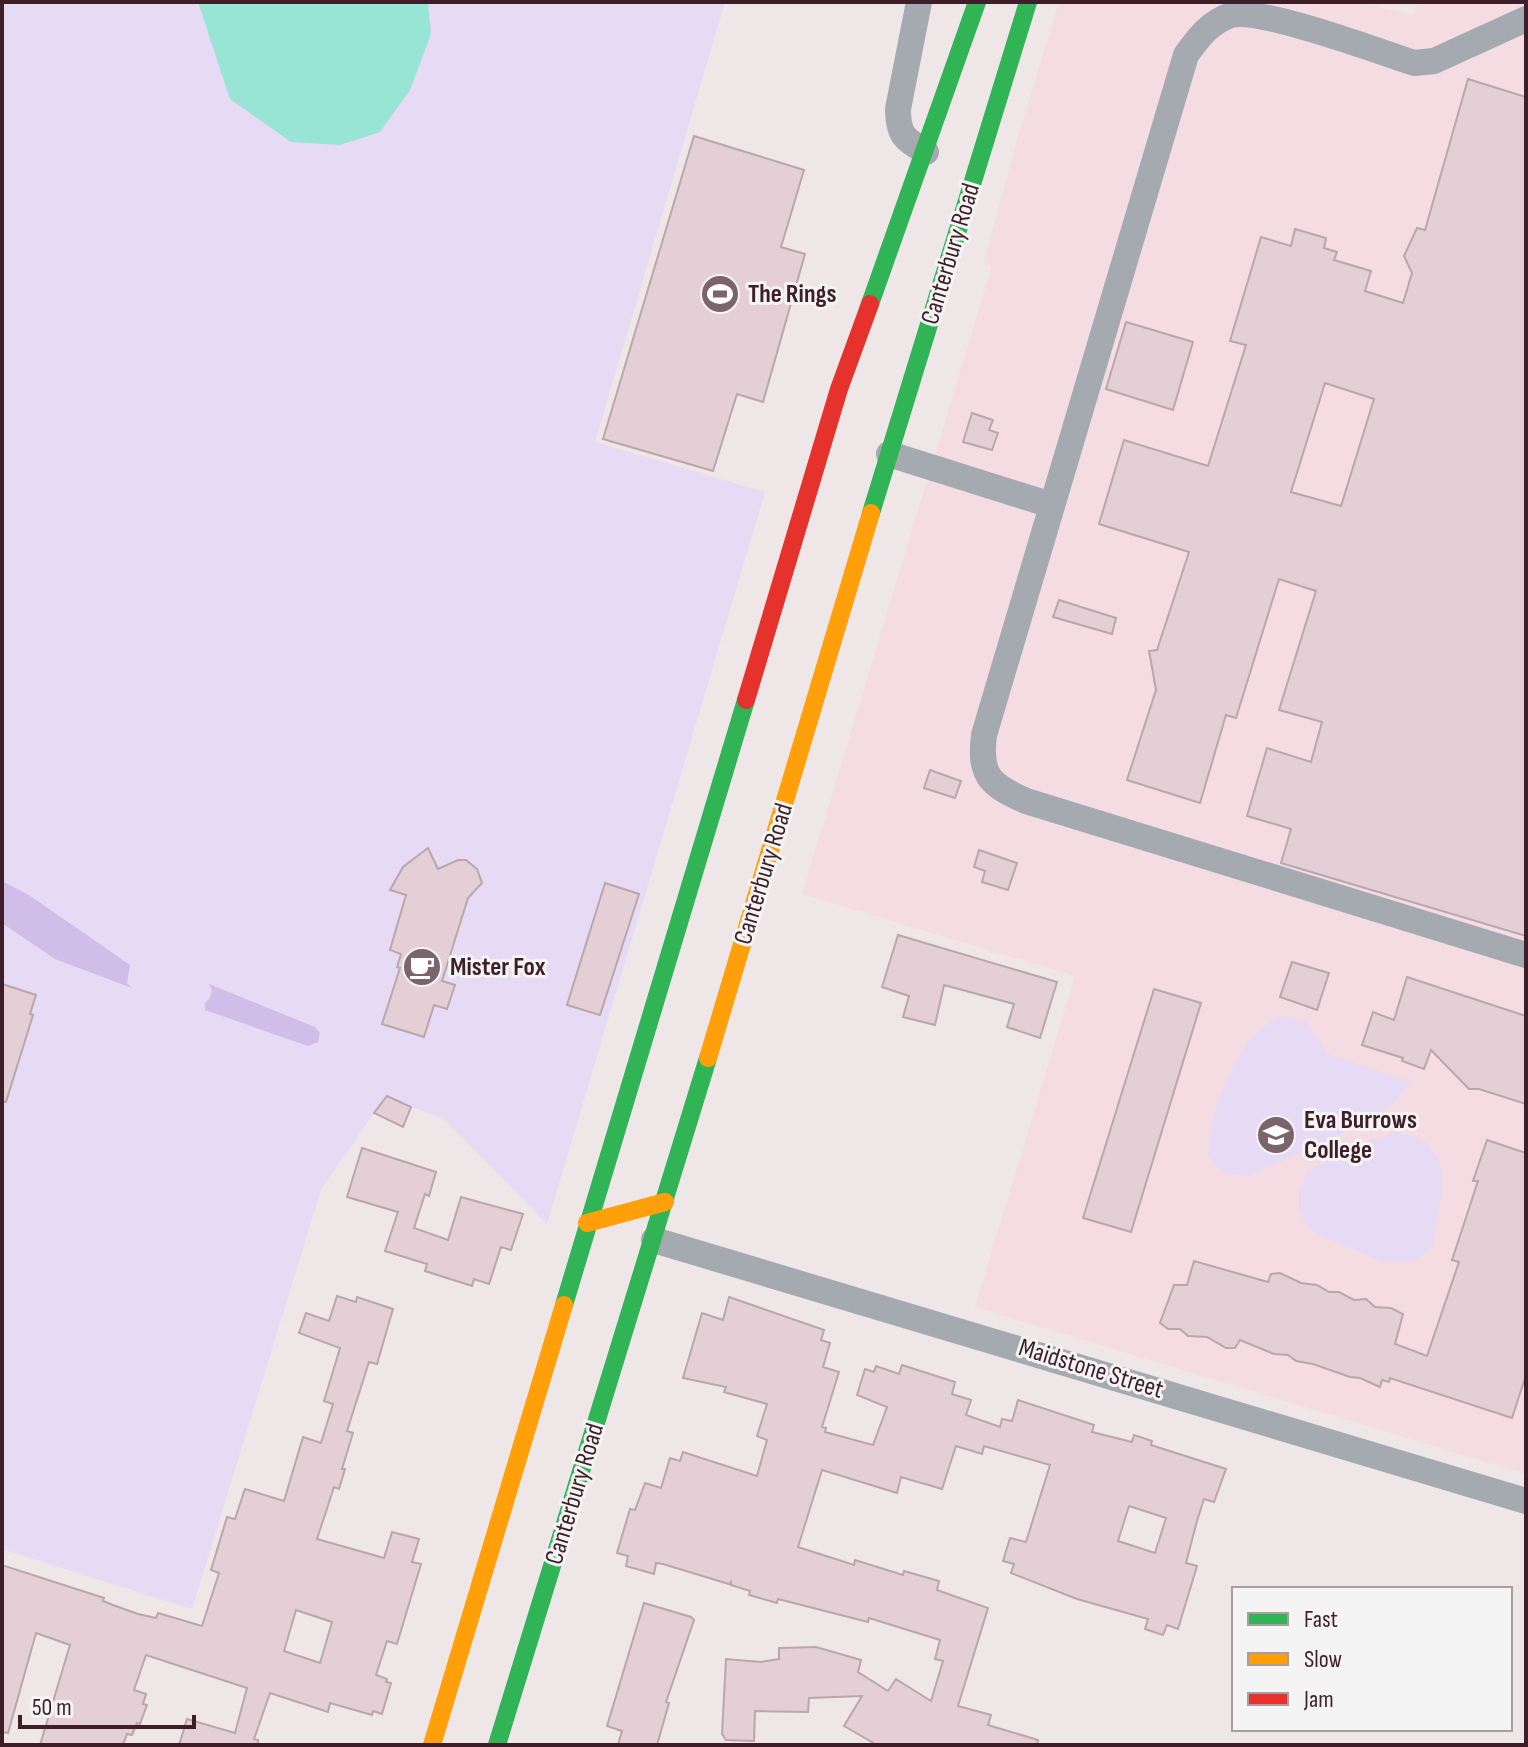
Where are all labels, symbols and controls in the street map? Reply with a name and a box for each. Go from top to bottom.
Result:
street label: Canterbury Road [915,180,987,328]
sports icon: The Rings [699,273,741,315]
place label: The Rings [748,279,836,310]
street label: Canterbury Road [728,800,800,948]
cafe icon: Mister Fox [401,946,443,988]
place label: Mister Fox [450,952,546,983]
place label: Eva Burrows College [1304,1105,1417,1166]
school or university icon: Eva Burrows College [1255,1114,1297,1156]
street label: Maidstone Street [1015,1332,1167,1406]
street label: Canterbury Road [539,1420,611,1568]
legend [1232,1587,1512,1731]
text: Fast [1304,1605,1338,1634]
text: Slow [1304,1645,1342,1674]
scale bar [20,1679,194,1729]
text: Jam [1303,1685,1334,1714]
text: 50 m [32,1693,72,1722]

